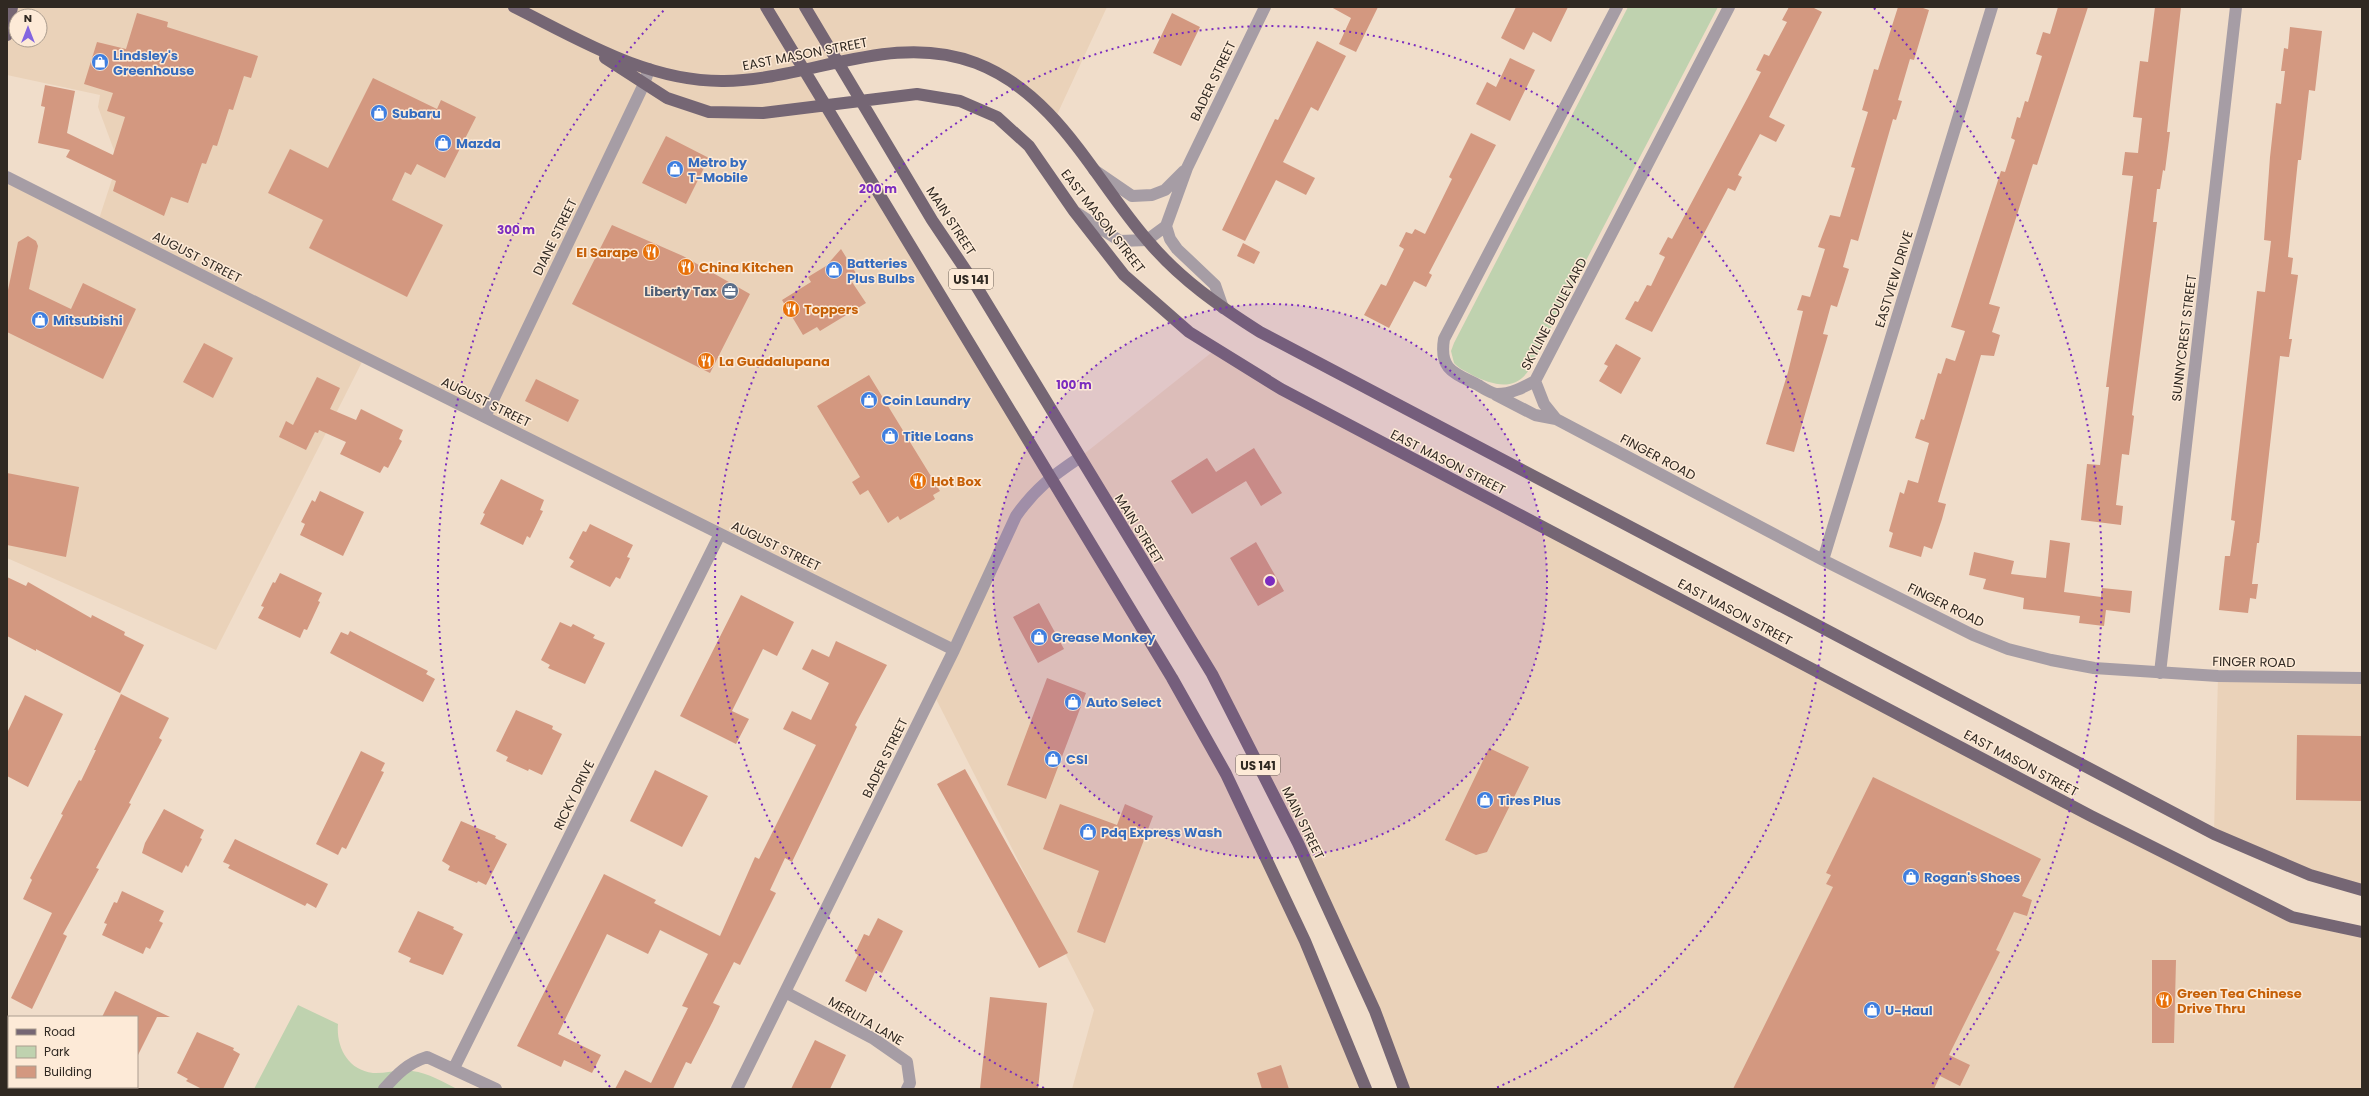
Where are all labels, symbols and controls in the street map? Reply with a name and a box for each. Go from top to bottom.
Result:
north arrow [8,8,48,48]
text: N [24,10,32,26]
street label: EAST MASON STREET [741,33,869,75]
street label: BADER STREET [1185,38,1241,124]
place label: Lindsley's Greenhouse [113,46,194,80]
shop icon: Lindsley's Greenhouse [90,52,110,72]
shop icon: Subaru [369,103,389,123]
place label: Subaru [392,104,441,123]
shop icon: Mazda [433,133,453,153]
place label: Mazda [456,134,501,153]
place label: Metro by T-Mobile [688,153,748,187]
shop icon: Metro by T-Mobile [665,159,685,179]
street label: EAST MASON STREET [1056,165,1150,277]
text: 200 m [859,180,897,197]
street label: MAIN STREET [922,183,980,259]
street label: DIANE STREET [528,195,582,279]
text: 300 m [497,221,535,238]
street label: AUGUST STREET [149,226,245,288]
street label: EASTVIEW DRIVE [1870,228,1918,330]
restaurant icon: El Sarape [641,242,661,262]
place label: El Sarape [576,243,638,262]
place label: Batteries Plus Bulbs [847,254,915,288]
street label: SKYLINE BOULEVARD [1516,254,1592,374]
restaurant icon: China Kitchen [676,257,696,277]
place label: China Kitchen [699,258,794,277]
shop icon: Batteries Plus Bulbs [824,260,844,280]
road number: US 141 [949,269,993,289]
street label: SUNNYCREST STREET [2167,273,2201,403]
office icon: Liberty Tax [720,281,740,301]
place label: Liberty Tax [644,282,717,301]
restaurant icon: Toppers [781,299,801,319]
place label: Toppers [804,300,858,319]
shop icon: Mitsubishi [30,310,50,330]
place label: Mitsubishi [53,311,123,330]
restaurant icon: La Guadalupana [696,351,716,371]
place label: La Guadalupana [719,352,830,371]
street label: AUGUST STREET [438,372,534,432]
text: 100 m [1056,376,1092,393]
shop icon: Coin Laundry [859,390,879,410]
place label: Coin Laundry [882,391,971,410]
street label: EAST MASON STREET [1387,425,1509,499]
shop icon: Title Loans [880,426,900,446]
place label: Title Loans [903,427,974,446]
street label: FINGER ROAD [1617,429,1699,485]
restaurant icon: Hot Box [908,471,928,491]
place label: Hot Box [931,472,982,491]
street label: MAIN STREET [1110,491,1168,567]
street label: AUGUST STREET [728,516,824,576]
centre of rings [1263,574,1277,588]
street label: EAST MASON STREET [1675,574,1795,650]
street label: FINGER ROAD [1904,578,1988,632]
shop icon: Grease Monkey [1029,627,1049,647]
place label: Grease Monkey [1052,628,1156,647]
street label: FINGER ROAD [2212,652,2296,672]
shop icon: Auto Select [1063,692,1083,712]
place label: Auto Select [1086,693,1162,712]
street label: BADER STREET [857,715,913,801]
street label: EAST MASON STREET [1961,725,2081,801]
shop icon: CSI [1043,749,1063,769]
place label: CSI [1066,750,1088,769]
road number: US 141 [1236,755,1280,775]
street label: RICKY DRIVE [549,757,599,833]
street label: MAIN STREET [1277,783,1329,863]
shop icon: Tires Plus [1475,790,1495,810]
place label: Tires Plus [1498,791,1561,810]
shop icon: Pdq Express Wash [1078,822,1098,842]
place label: Pdq Express Wash [1101,823,1223,842]
shop icon: Rogan's Shoes [1901,867,1921,887]
place label: Rogan's Shoes [1924,868,2020,887]
place label: Green Tea Chinese Drive Thru [2177,984,2302,1018]
restaurant icon: Green Tea Chinese Drive Thru [2154,990,2174,1010]
street label: MERLITA LANE [825,992,907,1050]
shop icon: U-Haul [1862,1000,1882,1020]
place label: U-Haul [1885,1001,1933,1020]
legend [8,1016,138,1088]
text: Road [44,1023,75,1040]
text: Park [44,1043,71,1060]
text: Building [44,1063,92,1080]

